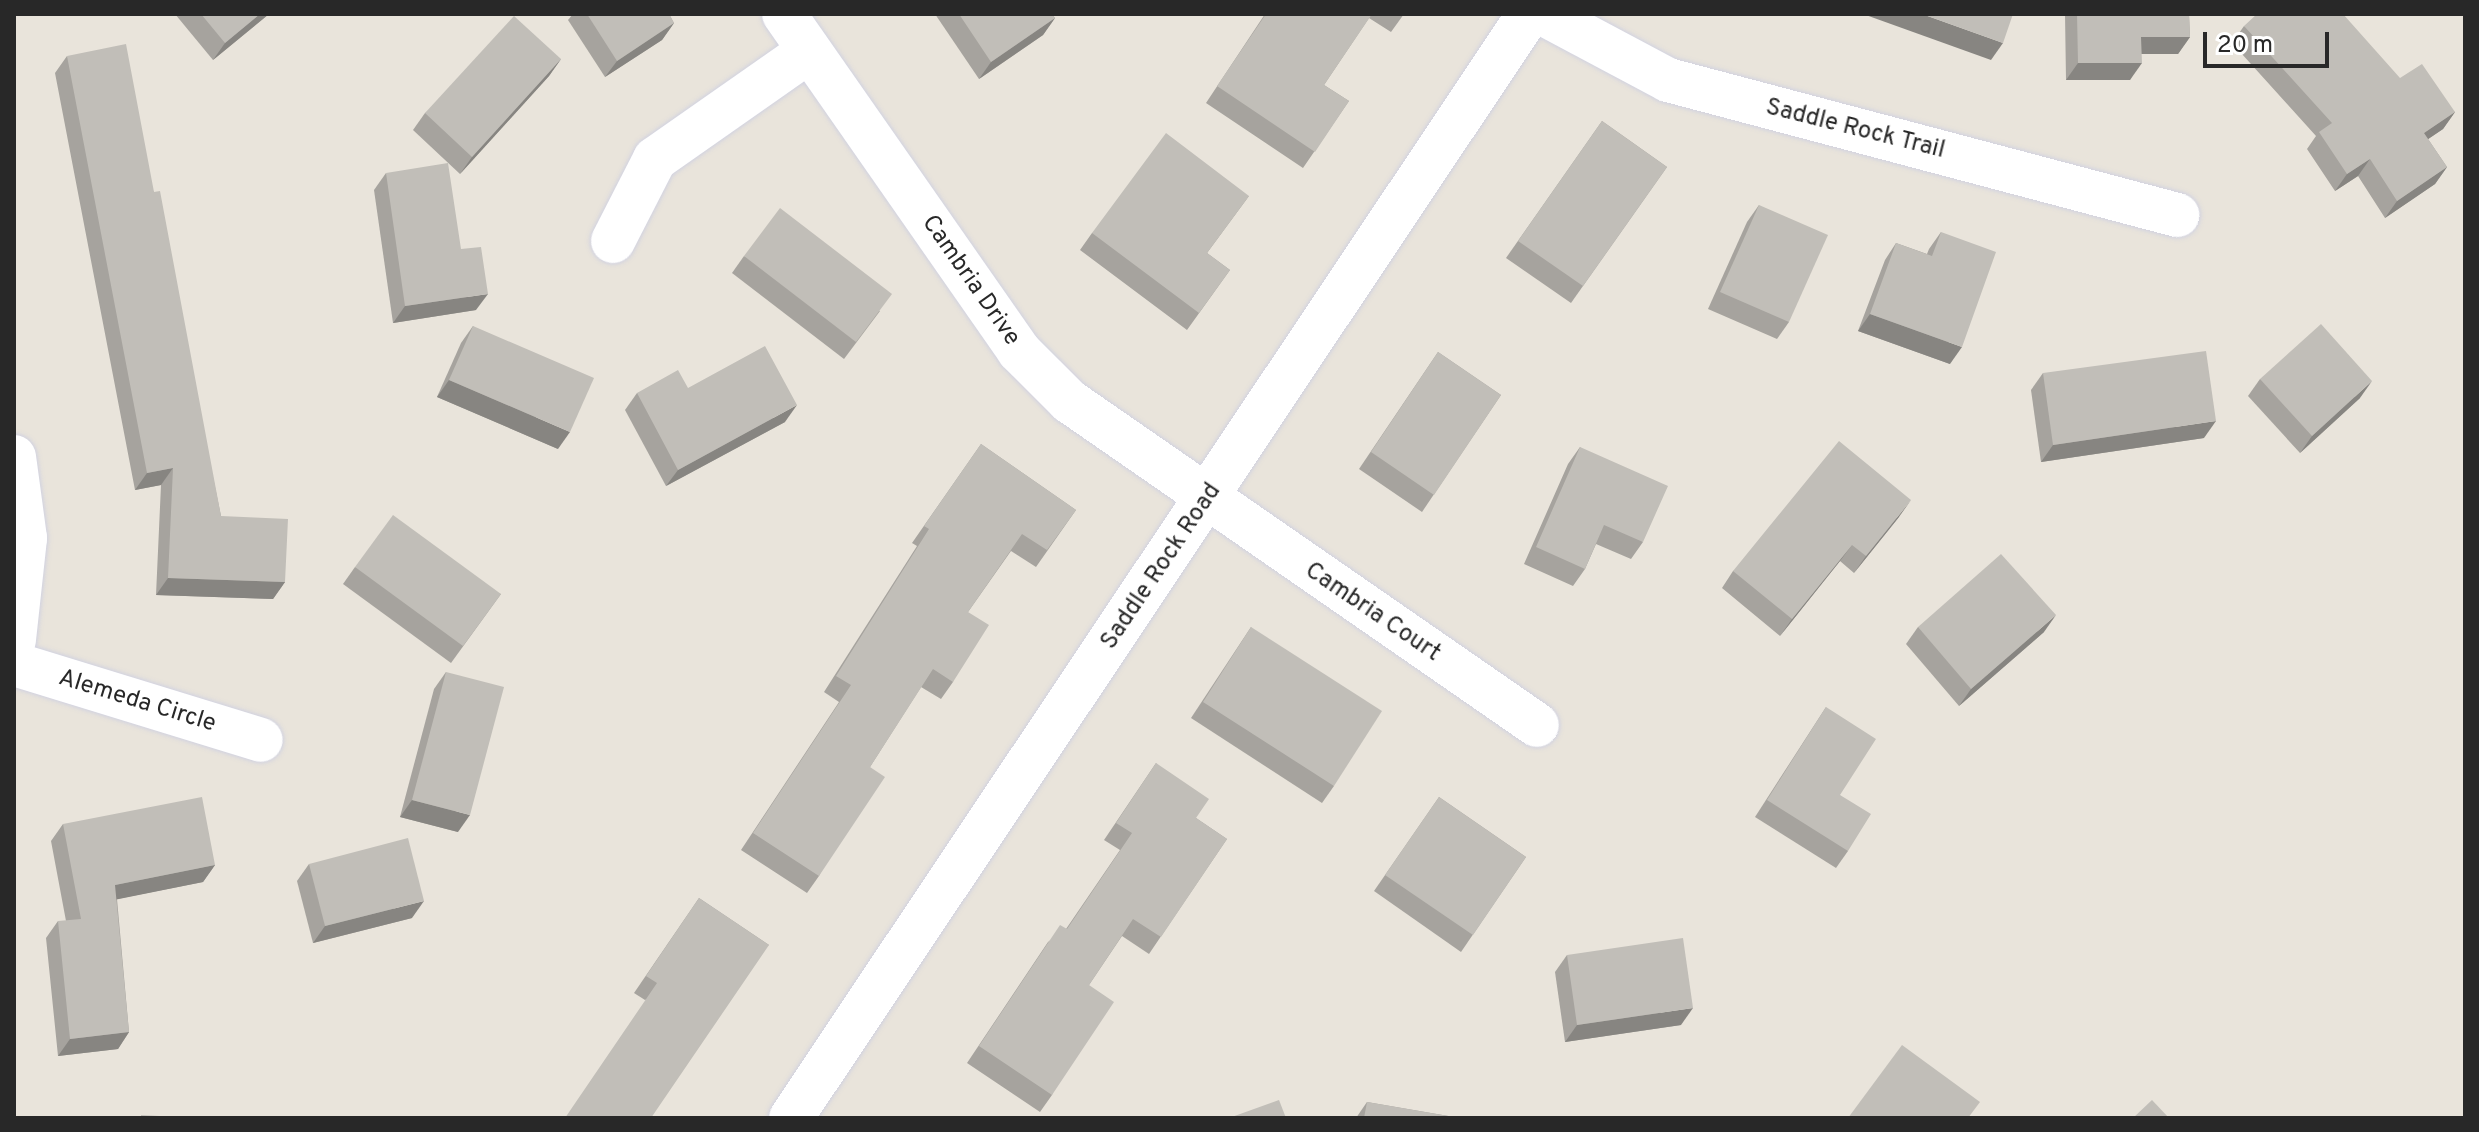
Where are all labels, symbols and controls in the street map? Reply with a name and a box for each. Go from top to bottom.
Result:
scale bar [2207,16,2333,66]
text: 20 m [2217,31,2273,61]
street label: Saddle Rock Trail [1762,94,1948,166]
street label: Cambria Drive [914,210,1026,352]
street label: Saddle Rock Road [1096,478,1228,656]
street label: Cambria Court [1299,557,1445,669]
street label: Alemeda Circle [55,664,219,740]

